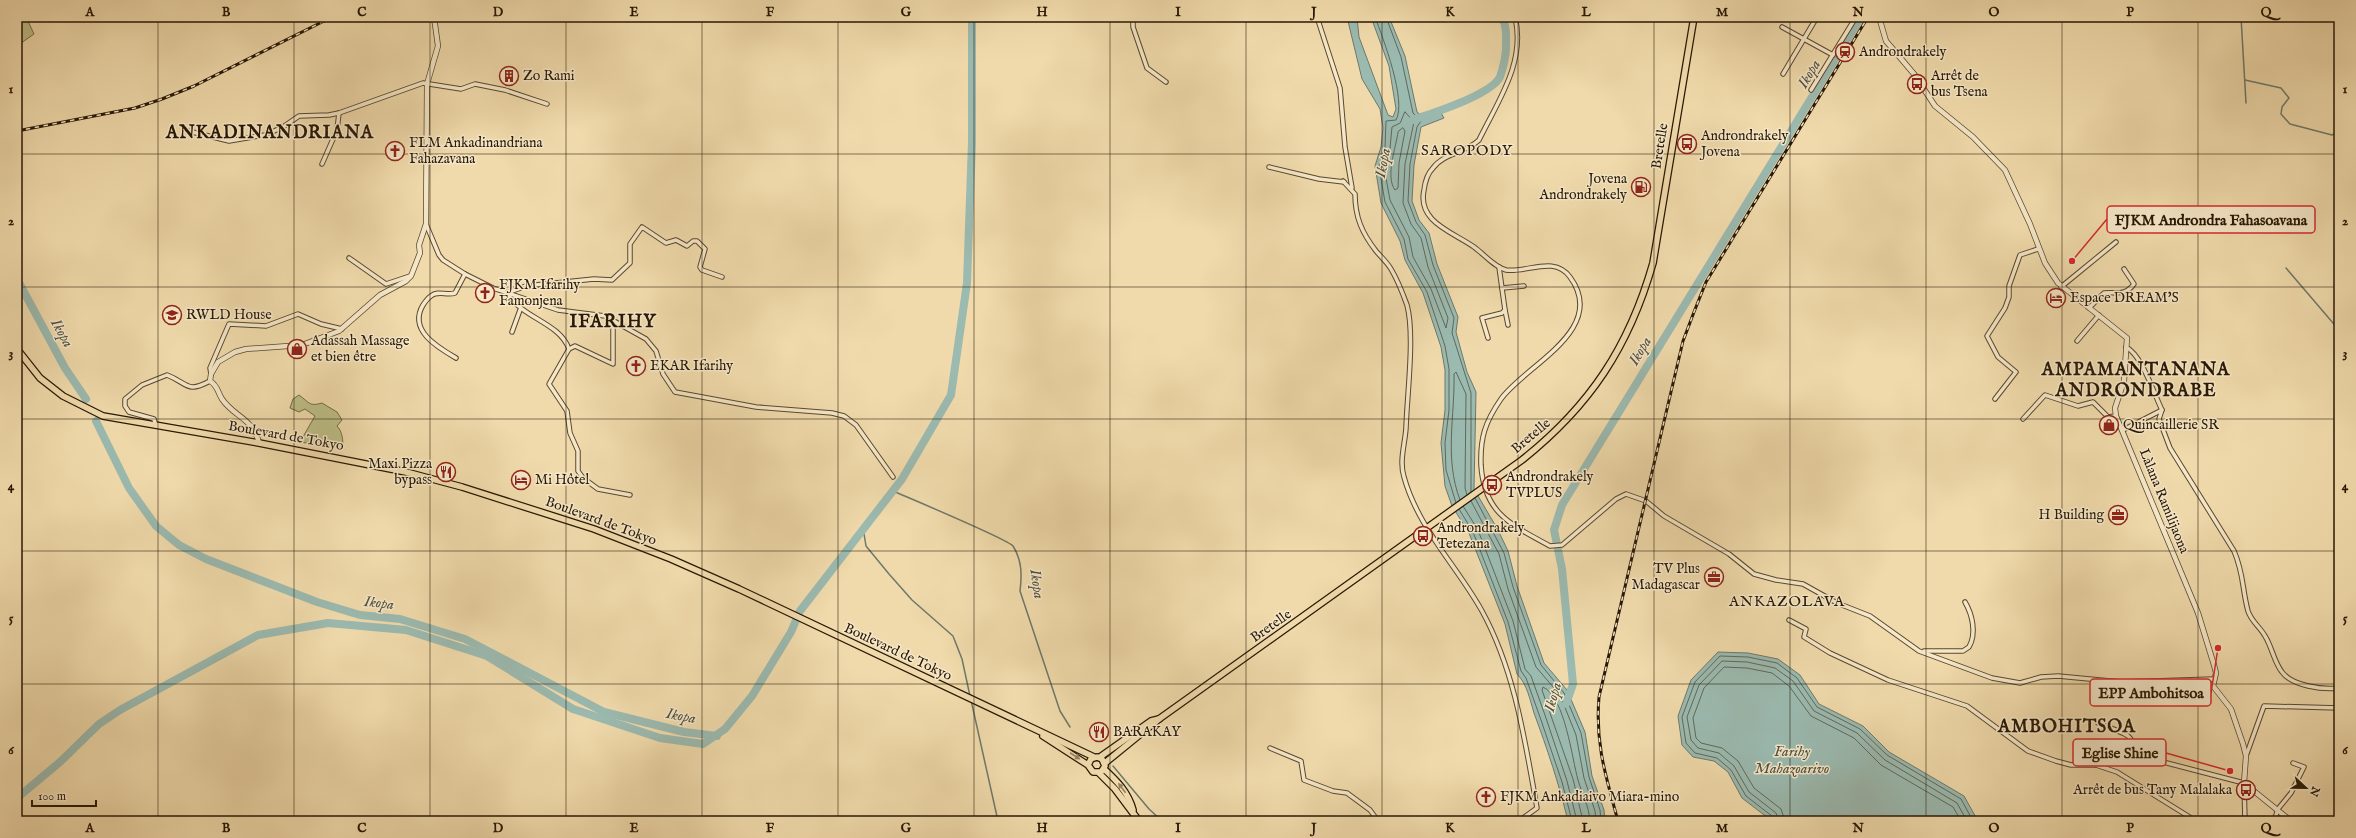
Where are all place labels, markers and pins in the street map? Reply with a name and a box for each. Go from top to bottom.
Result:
station icon: Androndrakely [1834,41,1856,63]
place label: Androndrakely [1858,43,1947,61]
building icon: Zo Rami [498,65,520,87]
place label: Zo Rami [523,67,575,85]
place label: Arrêt de bus Tsena [1930,67,1989,101]
bus stop icon: Arrêt de bus Tsena [1906,73,1928,95]
place label: Androndrakely Jovena [1699,127,1789,161]
bus stop icon: Androndrakely Jovena [1676,133,1698,155]
place label: FLM Ankadinandriana Fahazavana [409,134,544,168]
church icon: FLM Ankadinandriana Fahazavana [384,140,406,162]
place label: Jovena Androndrakely [1538,170,1628,204]
fuel station icon: Jovena Androndrakely [1630,176,1652,198]
callout: FJKM Androndra Fahasoavana [2107,206,2315,233]
place label: FJKM Ifarihy Famonjena [499,276,580,310]
church icon: FJKM Ifarihy Famonjena [474,282,496,304]
hotel icon: Espace DREAM'S [2045,287,2067,309]
place label: Espace DREAM'S [2070,289,2179,307]
school or university icon: RWLD House [161,304,183,326]
place label: RWLD House [186,306,272,324]
place label: Adassah Massage et bien être [310,332,410,366]
shop icon: Adassah Massage et bien être [286,338,308,360]
church icon: EKAR Ifarihy [625,355,647,377]
place label: EKAR Ifarihy [650,357,733,375]
shop icon: Quincaillerie SR [2098,414,2120,436]
place label: Quincaillerie SR [2123,416,2219,434]
place label: Maxi Pizza bypass [368,455,433,489]
restaurant icon: Maxi Pizza bypass [435,461,457,483]
place label: Androndrakely TVPLUS [1505,468,1594,502]
hotel icon: Mi Hôtel [510,469,532,491]
place label: Mi Hôtel [535,471,590,489]
bus stop icon: Androndrakely TVPLUS [1481,474,1503,496]
office icon: H Building [2107,504,2129,526]
place label: H Building [2039,506,2104,524]
place label: Androndrakely Tetezana [1436,519,1525,553]
bus stop icon: Androndrakely Tetezana [1412,525,1434,547]
place label: TV Plus Madagascar [1632,560,1700,594]
office icon: TV Plus Madagascar [1703,566,1725,588]
callout: EPP Ambohitsoa [2090,679,2211,706]
restaurant icon: BARAKAY [1088,721,1110,743]
place label: BARAKAY [1113,723,1182,741]
callout: Eglise Shine [2073,739,2166,766]
bus stop icon: Arrêt de bus Tany Malalaka [2235,779,2257,801]
place label: Arrêt de bus Tany Malalaka [2072,781,2233,799]
church icon: FJKM Ankadiaivo Miara-mino [1475,786,1497,808]
place label: FJKM Ankadiaivo Miara-mino [1500,788,1680,806]

